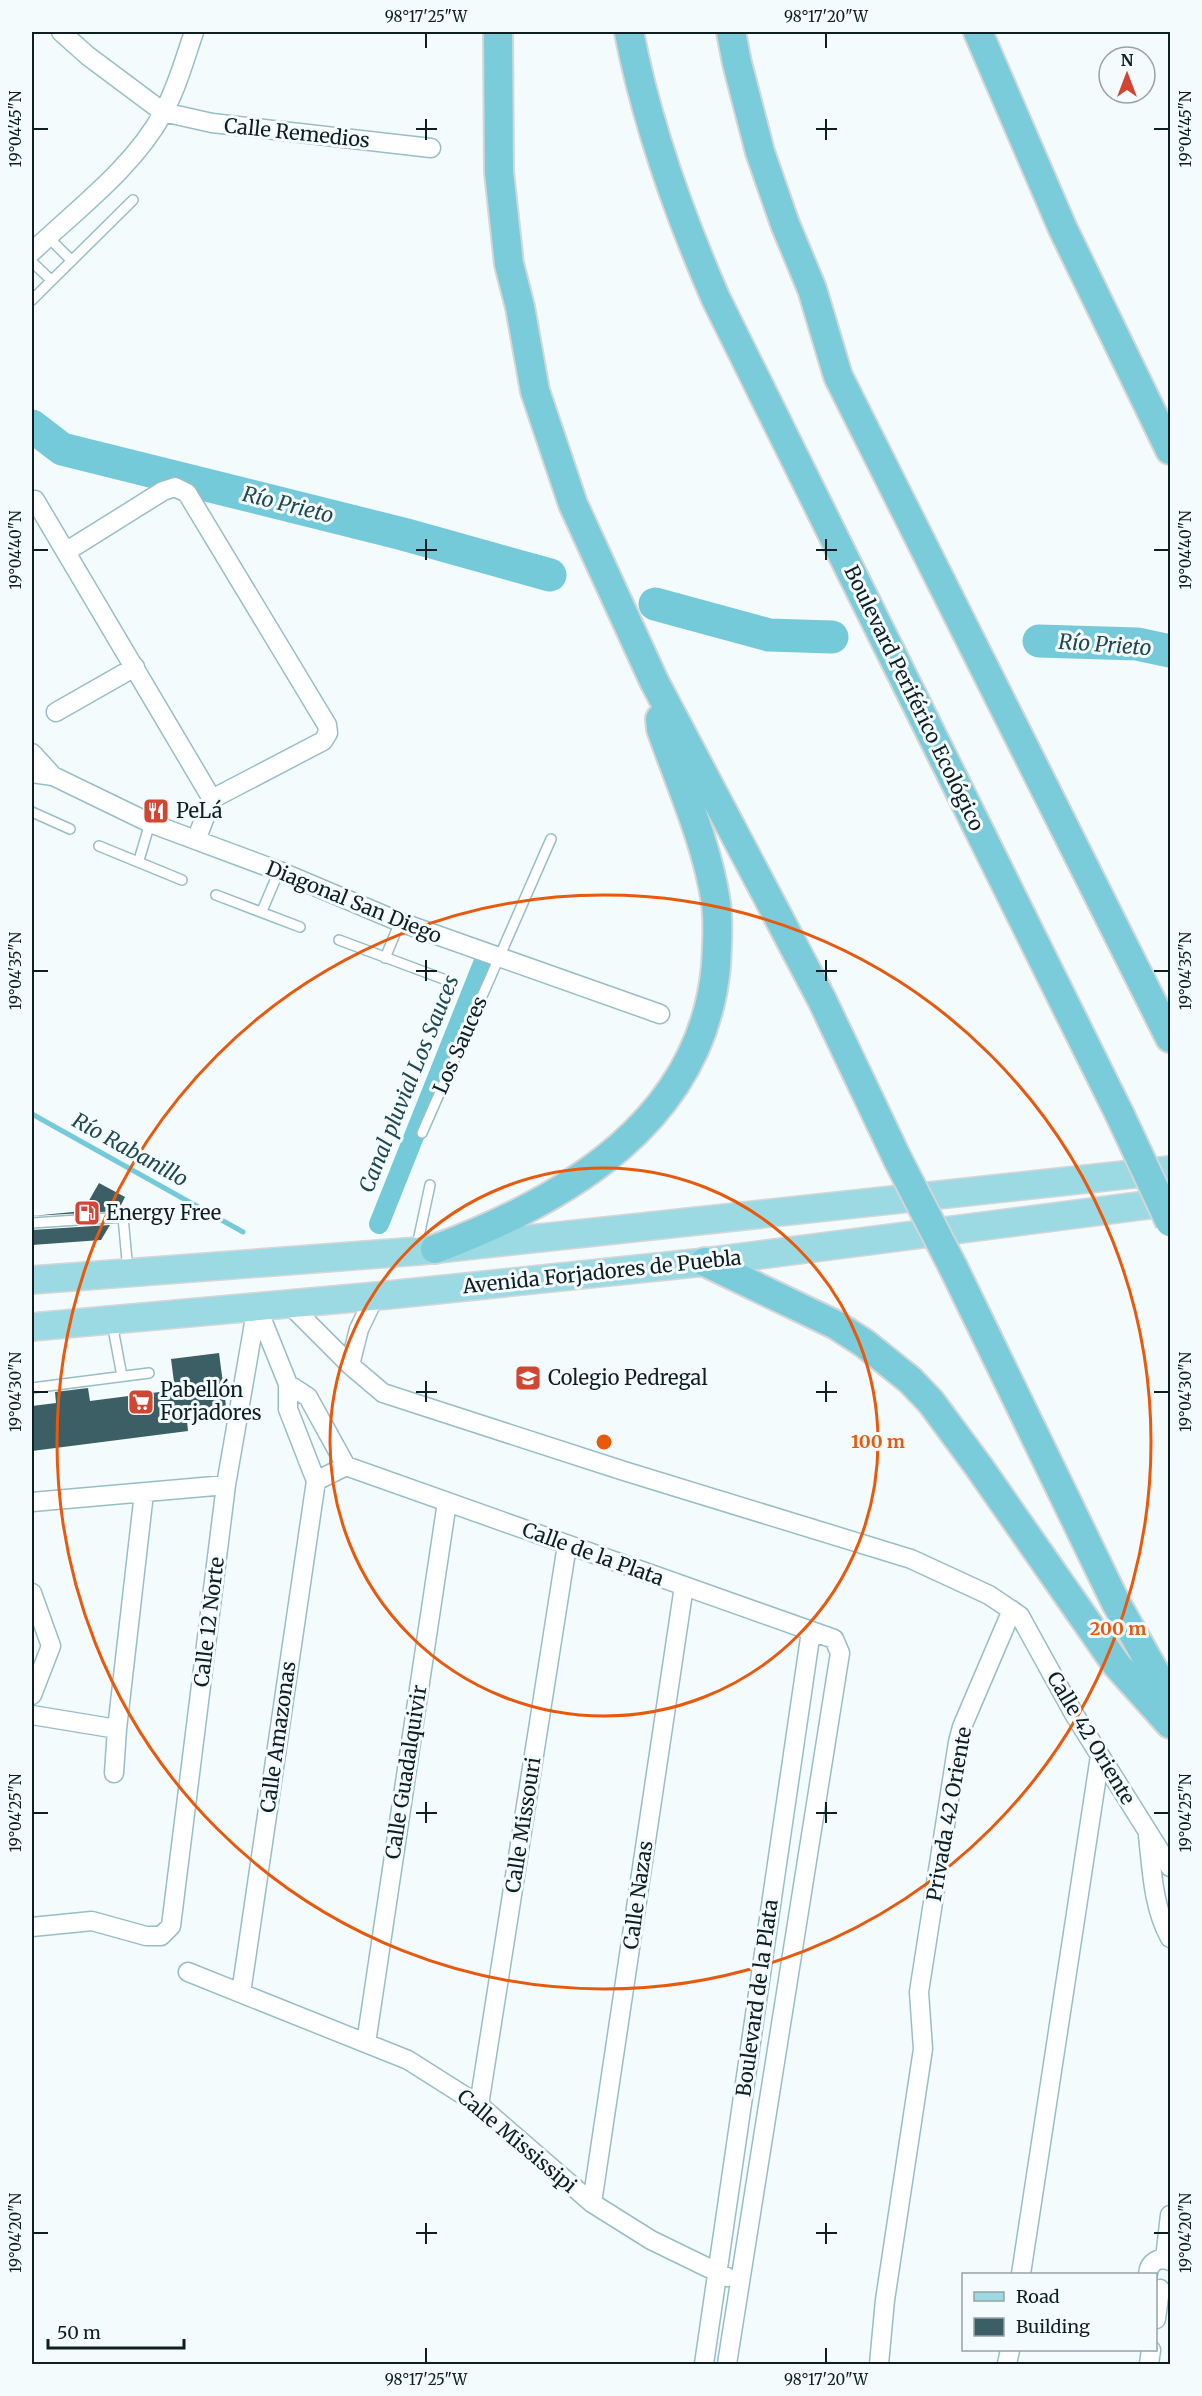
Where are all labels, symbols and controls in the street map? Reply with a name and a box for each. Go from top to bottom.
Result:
text: 98°17'25"W [385,7,468,26]
text: 98°17'20"W [784,7,869,26]
north arrow [1097,45,1157,105]
text: N [1121,50,1134,70]
text: 19°04'45"N [6,90,25,167]
text: 19°04'45"N [1176,90,1195,167]
street label: Calle Remedios [223,112,371,153]
water label: Río Prieto [240,480,337,529]
text: 19°04'40"N [6,510,25,590]
text: 19°04'40"N [1176,510,1195,590]
street label: Boulevard Periférico Ecológico [839,561,990,835]
water label: Río Prieto [1058,628,1152,661]
restaurant icon: PeLá [141,796,171,826]
place label: PeLá [176,798,223,823]
street label: Diagonal San Diego [263,855,446,948]
text: 19°04'35"N [6,932,25,1010]
text: 19°04'35"N [1176,932,1195,1010]
water label: Canal pluvial Los Sauces [353,971,465,1197]
street label: Los Sauces [427,992,492,1098]
water label: Río Rabanillo [68,1107,193,1192]
fuel station icon: Energy Free [72,1198,102,1228]
place label: Energy Free [106,1200,221,1225]
street label: Avenida Forjadores de Puebla [460,1244,743,1299]
text: 19°04'30"N [6,1352,25,1432]
text: 19°04'30"N [1176,1352,1195,1432]
school or university icon: Colegio Pedregal [513,1363,543,1393]
place label: Colegio Pedregal [548,1365,708,1390]
place label: Pabellón Forjadores [160,1377,262,1425]
supermarket icon: Pabellón Forjadores [126,1387,156,1417]
text: 100 m [851,1430,905,1453]
centre of rings [594,1432,614,1452]
street label: Calle de la Plata [519,1516,668,1591]
street label: Calle 12 Norte [188,1555,229,1688]
text: 200 m [1090,1617,1146,1640]
street label: Calle Amazonas [254,1660,301,1814]
street label: Calle 42 Oriente [1042,1667,1141,1809]
street label: Calle Guadalquivir [379,1683,432,1861]
street label: Privada 42 Oriente [921,1725,976,1903]
street label: Calle Missouri [499,1755,546,1895]
text: 19°04'25"N [6,1773,25,1852]
text: 19°04'25"N [1176,1773,1195,1852]
street label: Calle Nazas [618,1839,658,1951]
street label: Boulevard de la Plata [730,1897,783,2098]
street label: Calle Mississipi [453,2083,582,2198]
text: 19°04'20"N [6,2193,25,2273]
text: 19°04'20"N [1176,2193,1195,2273]
legend [962,2273,1157,2351]
text: Road [1016,2285,1060,2308]
scale bar [48,2312,184,2350]
text: Building [1016,2315,1090,2338]
text: 50 m [57,2321,101,2344]
text: 98°17'25"W [385,2370,468,2389]
text: 98°17'20"W [784,2370,869,2389]

